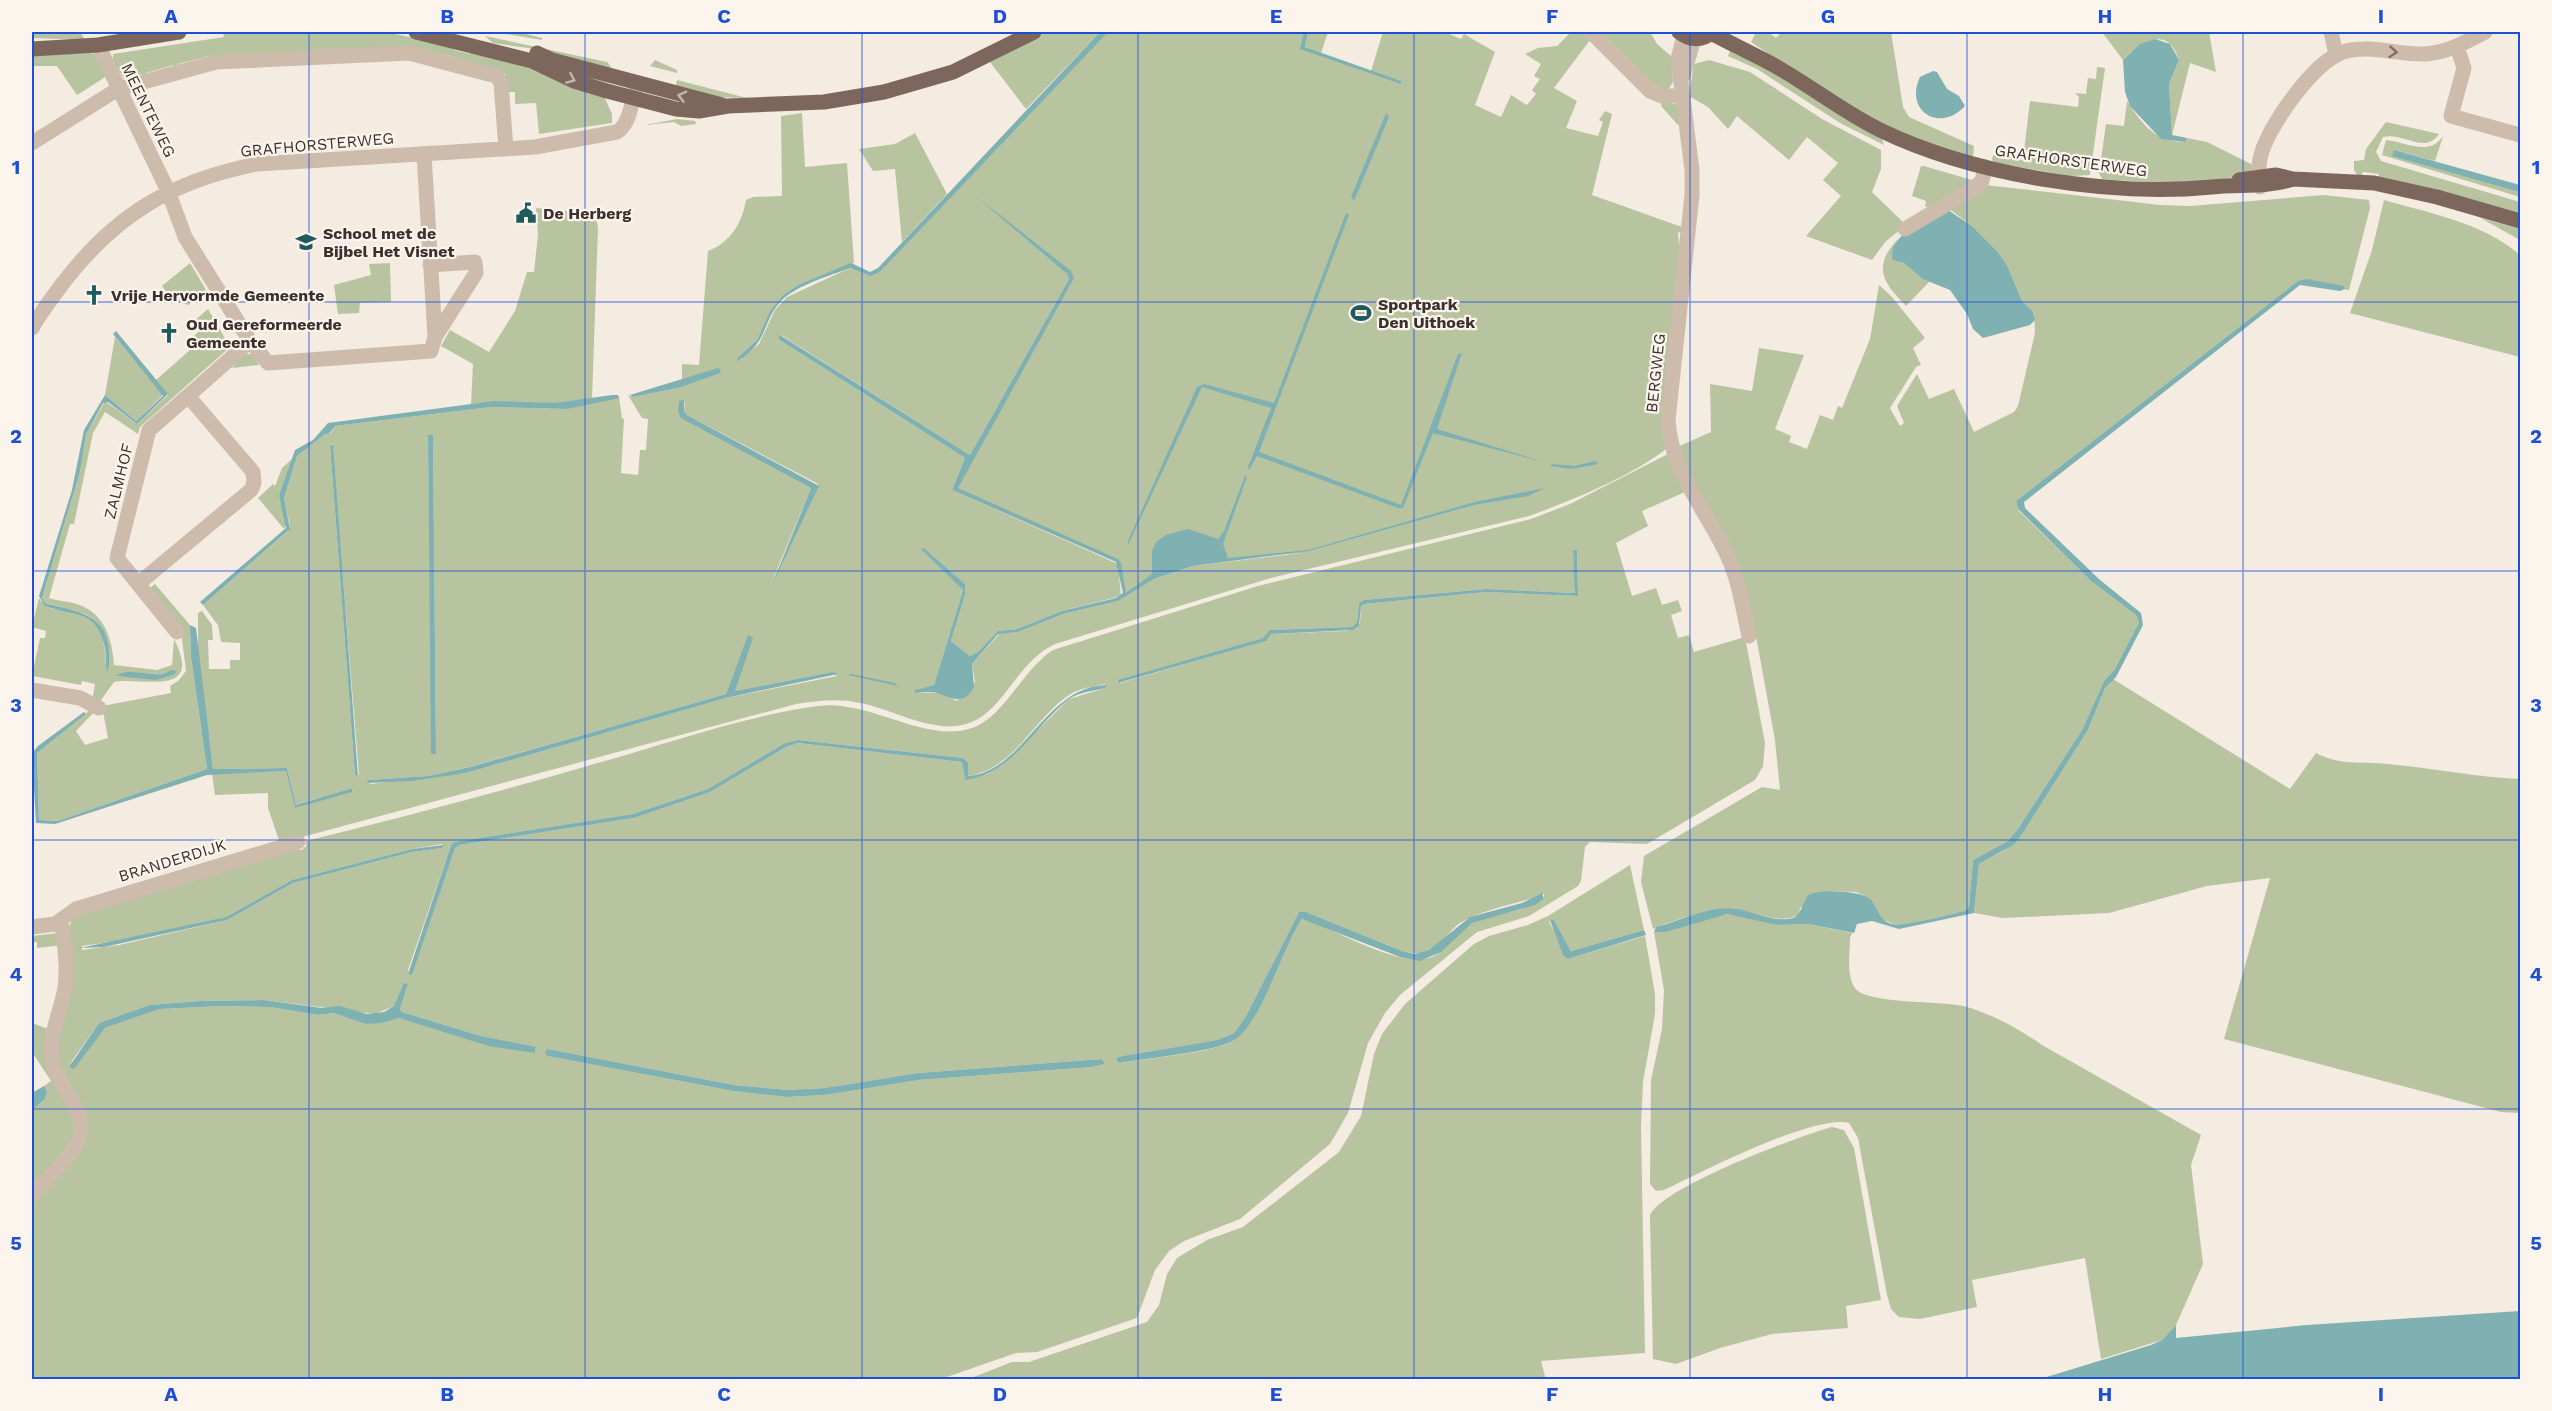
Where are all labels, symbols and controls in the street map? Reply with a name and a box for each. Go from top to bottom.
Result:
text: A [164,4,178,28]
text: B [440,4,454,28]
text: C [717,4,731,28]
text: D [993,4,1007,28]
text: E [1270,4,1282,28]
text: F [1546,4,1558,28]
text: G [1821,4,1835,28]
text: H [2098,4,2112,28]
text: I [2378,4,2384,28]
one-way arrow [2389,45,2398,58]
street label: MEENTEWEG [118,60,180,161]
one-way arrow [565,72,576,84]
one-way arrow [677,90,687,103]
street label: GRAFHORSTERWEG [240,128,395,161]
street label: GRAFHORSTERWEG [1993,140,2149,181]
text: 1 [12,155,20,179]
text: 1 [2532,155,2540,179]
public building icon: De Herberg [514,201,538,225]
place label: De Herberg [543,204,631,223]
place label: School met de Bijbel Het Visnet [323,224,454,261]
school or university icon: School met de Bijbel Het Visnet [294,230,318,254]
church icon: Vrije Hervormde Gemeente [82,283,106,307]
place label: Vrije Hervormde Gemeente [111,286,324,305]
place label: Sportpark Den Uithoek [1378,295,1475,332]
sports icon: Sportpark Den Uithoek [1349,301,1373,325]
place label: Oud Gereformeerde Gemeente [186,315,342,352]
church icon: Oud Gereformeerde Gemeente [157,321,181,345]
street label: BERGWEG [1642,332,1669,414]
text: 2 [10,424,22,448]
text: 2 [2530,424,2542,448]
street label: ZALMHOF [100,441,137,521]
text: 3 [10,693,22,717]
text: 3 [2530,693,2542,717]
street label: BRANDERDIJK [116,835,229,886]
text: 4 [10,962,23,986]
text: 4 [2530,962,2543,986]
text: 5 [10,1231,22,1255]
text: 5 [2530,1231,2542,1255]
text: A [164,1382,178,1406]
text: B [440,1382,454,1406]
text: C [717,1382,731,1406]
text: D [993,1382,1007,1406]
text: E [1270,1382,1282,1406]
text: F [1546,1382,1558,1406]
text: G [1821,1382,1835,1406]
text: H [2098,1382,2112,1406]
text: I [2378,1382,2384,1406]

